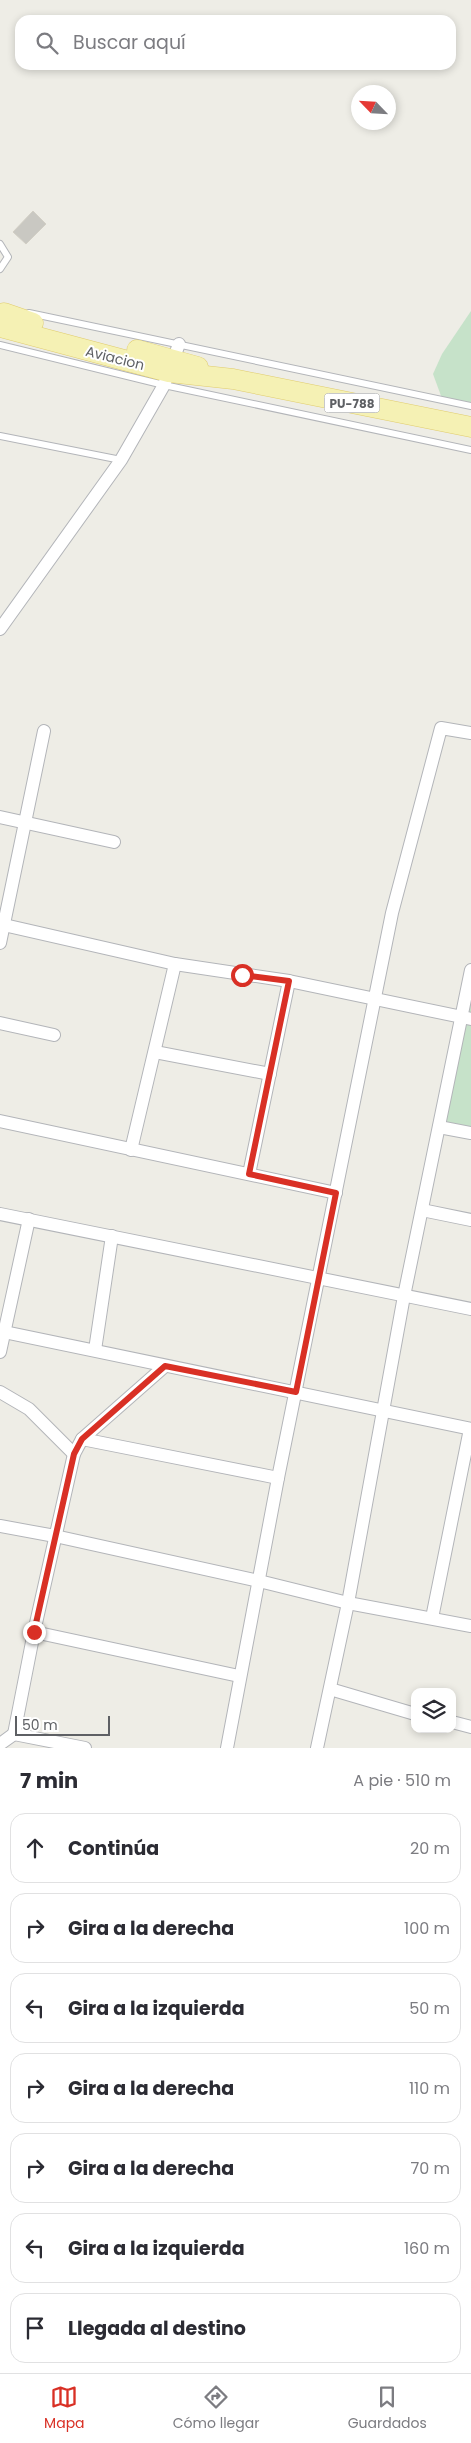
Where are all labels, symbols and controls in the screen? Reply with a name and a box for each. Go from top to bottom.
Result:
search box [15,15,456,70]
icon: search [33,29,61,57]
text: Buscar aquí [73,29,186,56]
north arrow [351,85,396,130]
street label: Aviacion [83,341,147,375]
road number: PU-788 [324,393,380,412]
route start [231,964,254,987]
route end [23,1621,46,1644]
map controls [411,1688,456,1733]
button: layers [411,1688,456,1733]
scale bar [15,1713,110,1736]
text: 50 m [22,1715,58,1735]
text: 7 min [20,1766,78,1795]
text: A pie · 510 m [353,1769,451,1792]
icon: ahead [21,1834,49,1862]
text: Continúa [68,1835,159,1862]
text: 20 m [410,1837,450,1860]
icon: right [21,1914,49,1942]
text: Gira a la derecha [68,1915,234,1942]
text: 100 m [404,1917,450,1940]
icon: left [21,1994,49,2022]
text: Gira a la izquierda [68,1995,245,2022]
text: 50 m [409,1997,450,2020]
icon: right [21,2074,49,2102]
text: Gira a la derecha [68,2075,234,2102]
text: 110 m [409,2077,450,2100]
icon: right [21,2154,49,2182]
text: Gira a la derecha [68,2155,234,2182]
text: 70 m [410,2157,450,2180]
icon: left [21,2234,49,2262]
text: Gira a la izquierda [68,2235,245,2262]
text: 160 m [404,2237,450,2260]
icon: arrive [21,2314,49,2342]
text: Llegada al destino [68,2315,246,2342]
tab: Mapa [44,2383,85,2434]
tab: Cómo llegar [173,2383,259,2434]
tab: Guardados [348,2383,427,2434]

